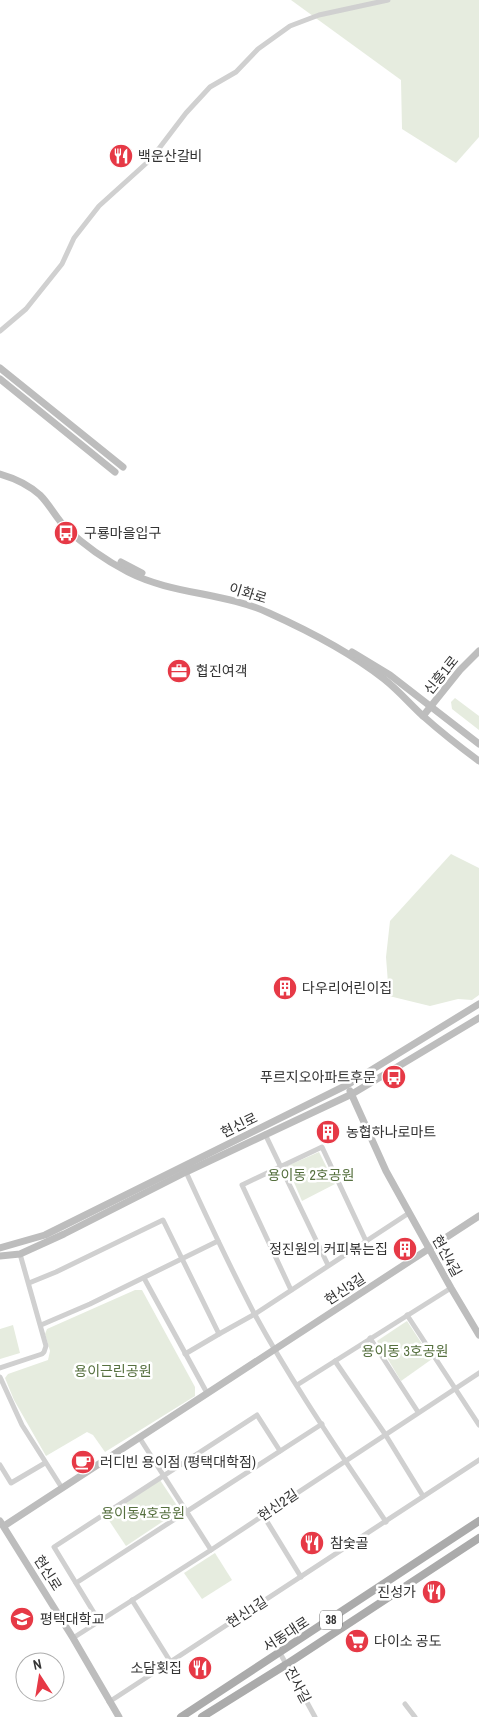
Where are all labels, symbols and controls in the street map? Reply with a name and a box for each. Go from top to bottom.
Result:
restaurant icon: 백운산갈비 [108,143,134,169]
place label: 백운산갈비 [138,147,202,165]
bus stop icon: 구룡마을입구 [53,520,79,546]
place label: 구룡마을입구 [84,524,161,542]
street label: 이화로 [227,579,269,607]
street label: 신흥1로 [420,652,462,698]
office icon: 협진여객 [166,658,192,684]
place label: 협진여객 [196,662,248,680]
building icon: 다우리어린이집 [272,975,298,1001]
place label: 다우리어린이집 [302,979,392,997]
bus stop icon: 푸르지오아파트후문 [381,1064,407,1090]
place label: 푸르지오아파트후문 [260,1068,376,1086]
street label: 현신로 [218,1108,260,1142]
building icon: 농협하나로마트 [315,1119,341,1145]
place label: 농협하나로마트 [346,1123,436,1141]
park label: 용이동 2호공원 [268,1166,354,1184]
street label: 현신4길 [428,1232,466,1280]
building icon: 정진원의 커피볶는집 [392,1236,418,1262]
place label: 정진원의 커피볶는집 [269,1240,388,1258]
street label: 현신3길 [321,1269,369,1309]
park label: 용이동 3호공원 [362,1342,448,1360]
park label: 용이근린공원 [74,1362,152,1380]
cafe icon: 러디빈 용이점 (평택대학점) [70,1449,96,1475]
place label: 러디빈 용이점 (평택대학점) [100,1453,256,1471]
street label: 현신2길 [254,1485,302,1525]
park label: 용이동4호공원 [101,1504,185,1522]
restaurant icon: 참숯골 [299,1530,325,1556]
place label: 참숯골 [330,1534,369,1552]
street label: 현신로 [30,1552,66,1594]
restaurant icon: 진성가 [421,1579,447,1605]
place label: 진성가 [377,1583,416,1601]
street label: 현신1길 [223,1592,271,1632]
school or university icon: 평택대학교 [9,1606,35,1632]
place label: 평택대학교 [40,1610,105,1628]
road number: 38 [320,1610,342,1630]
street label: 서동대로 [259,1612,313,1656]
supermarket icon: 다이소 공도 [344,1628,370,1654]
place label: 다이소 공도 [374,1632,442,1650]
north arrow [15,1652,65,1702]
text: N [31,1655,43,1674]
restaurant icon: 소담횟집 [187,1655,213,1681]
place label: 소담횟집 [130,1659,182,1677]
street label: 진사길 [281,1664,315,1706]

